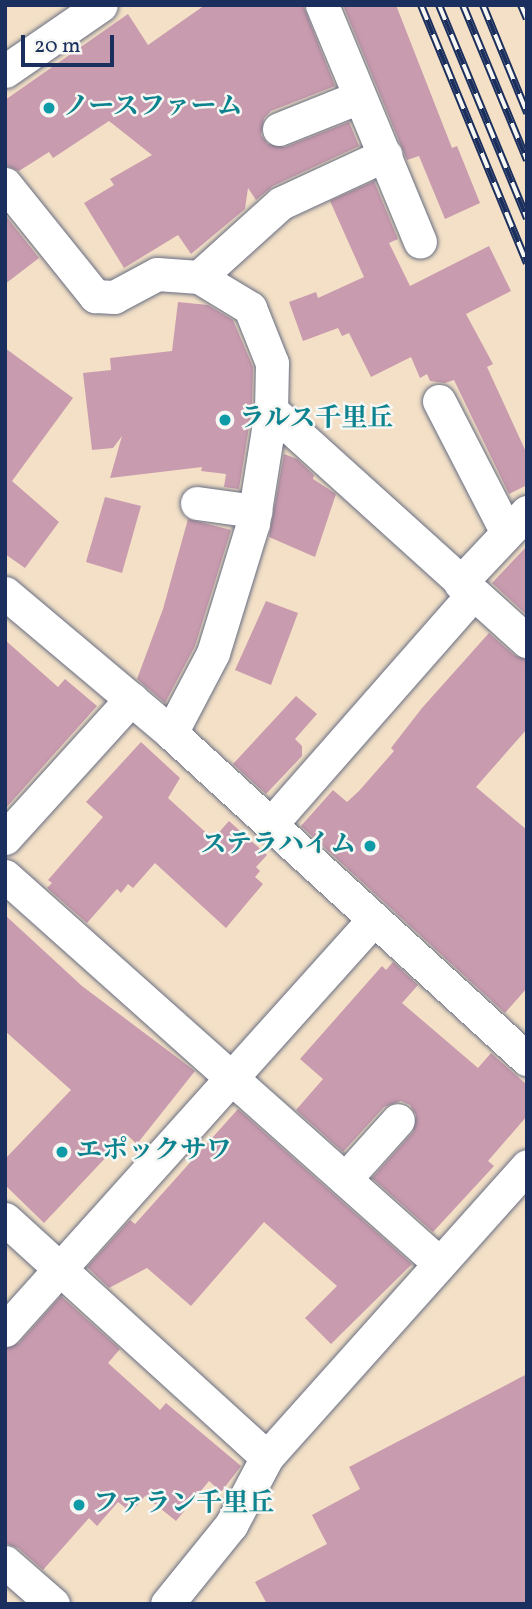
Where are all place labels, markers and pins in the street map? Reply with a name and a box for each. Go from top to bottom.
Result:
place label: ノースファーム [63,92,244,124]
marker: ノースファーム [41,100,57,116]
place label: ラルス千里丘 [239,404,395,436]
marker: ラルス千里丘 [217,412,233,428]
place label: ステラハイム [200,830,356,862]
marker: ステラハイム [362,838,378,854]
place label: エポックサワ [76,1136,232,1168]
marker: エポックサワ [54,1144,70,1160]
place label: ファラン千里丘 [93,1489,275,1521]
marker: ファラン千里丘 [71,1497,87,1513]

